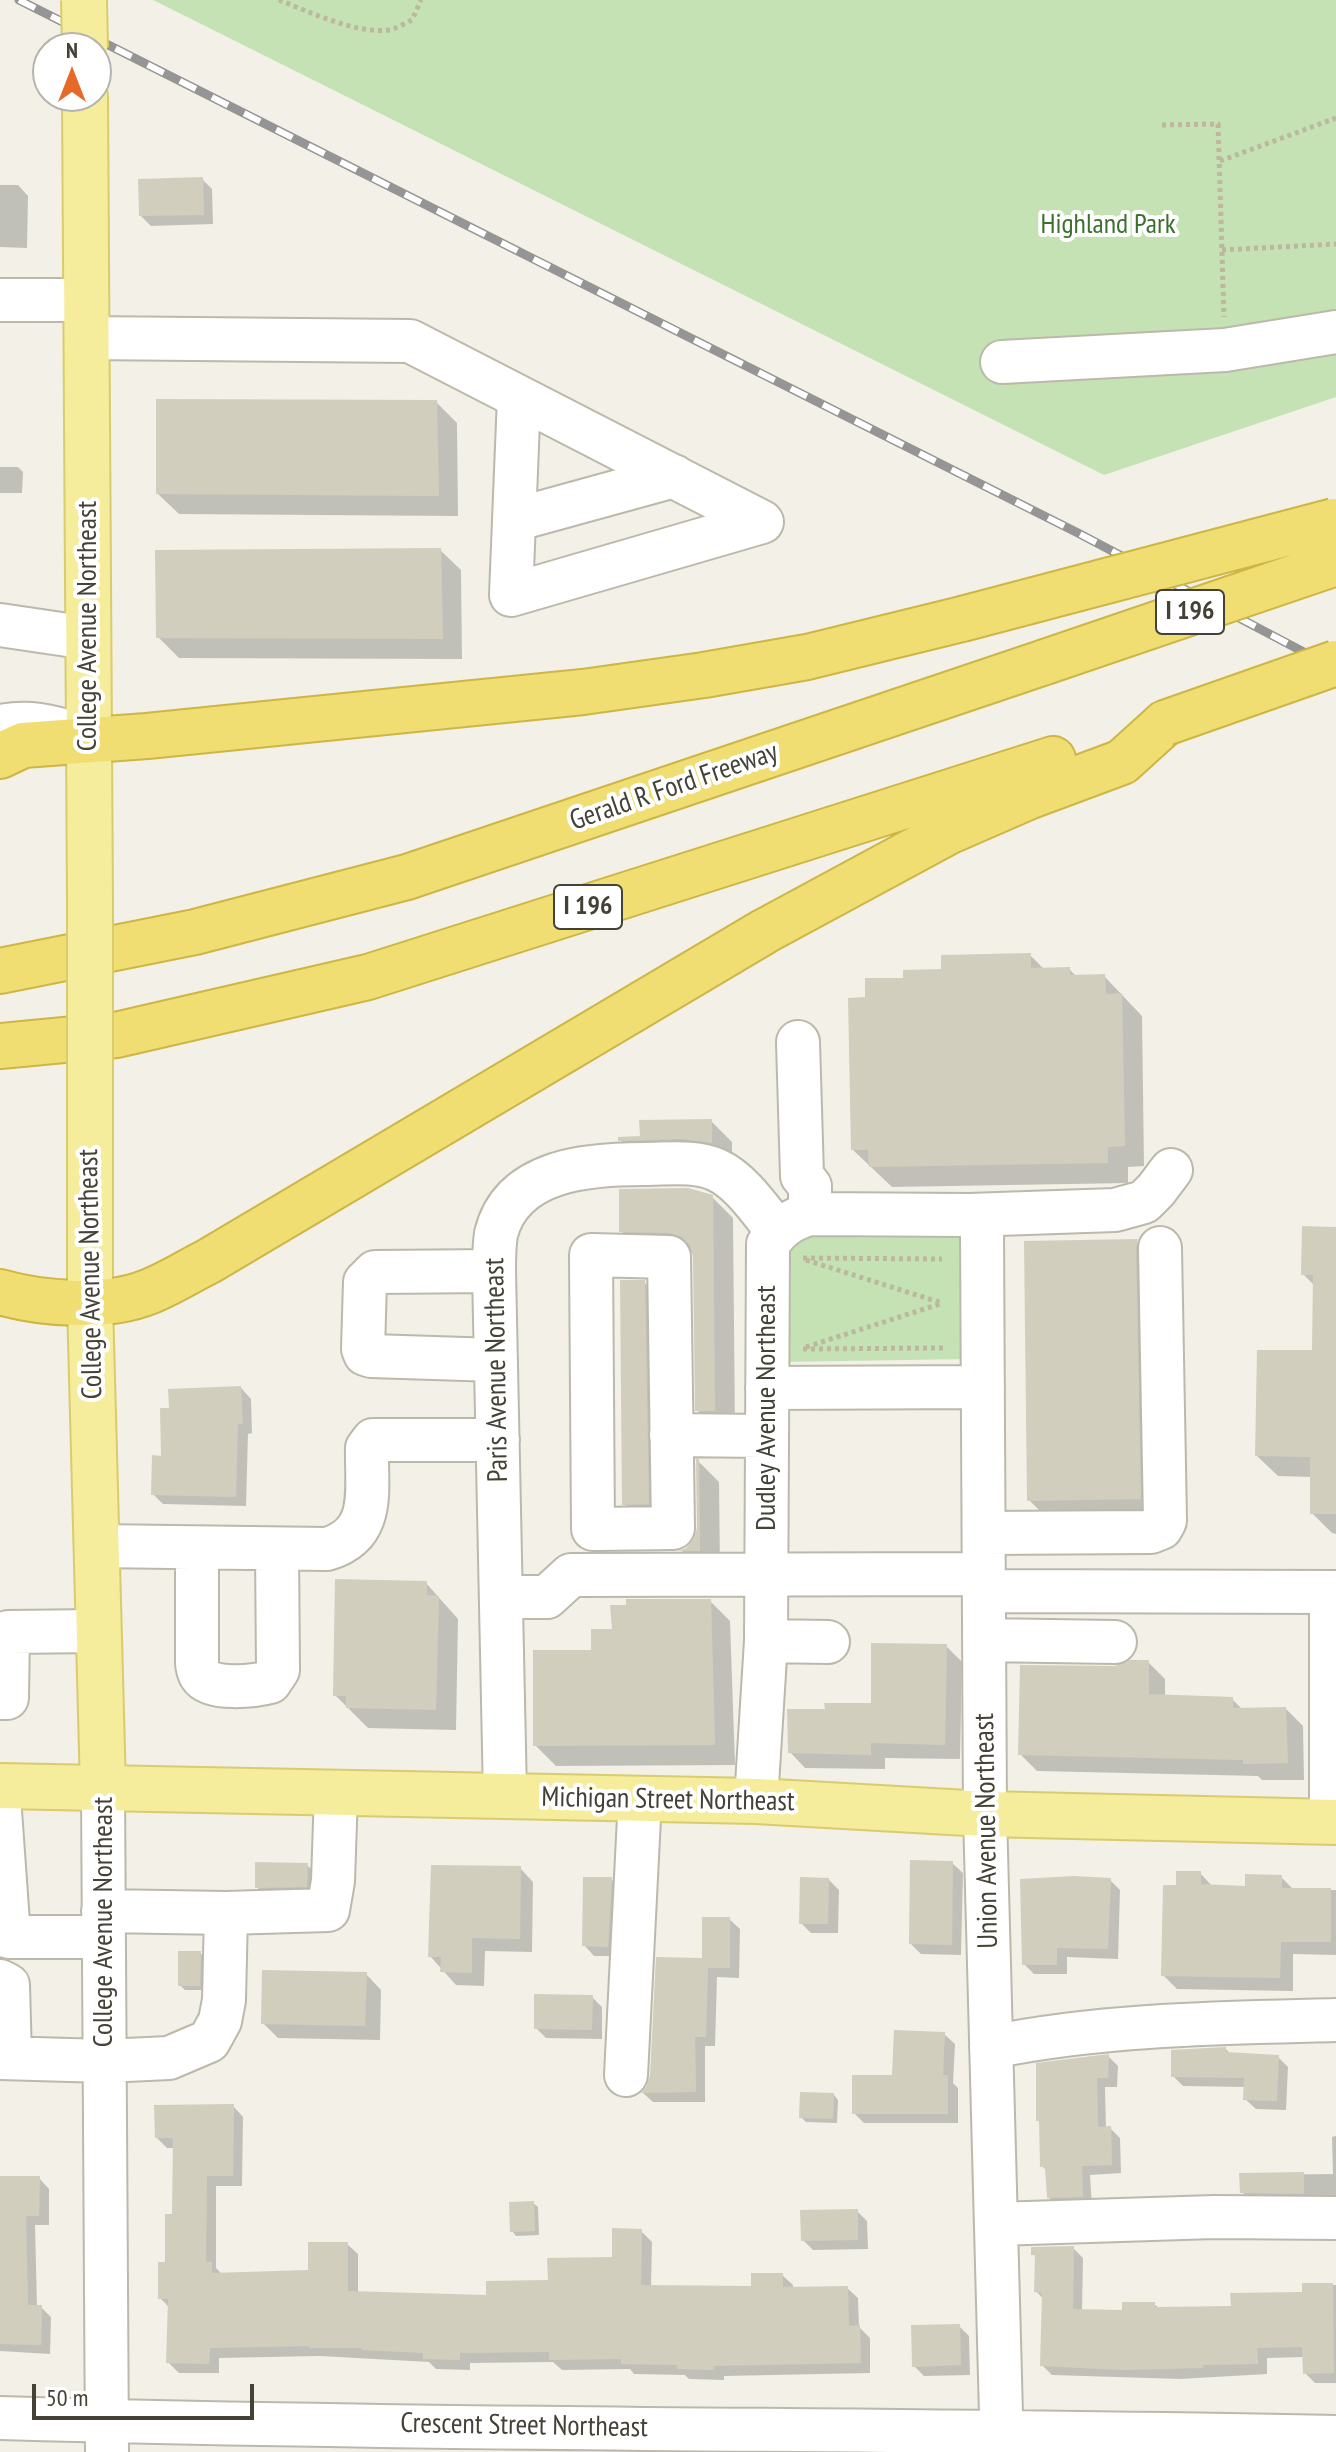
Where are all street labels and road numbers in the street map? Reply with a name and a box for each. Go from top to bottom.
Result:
street label: College Avenue Northeast [71,501,105,751]
road number: I 196 [1156,590,1224,634]
street label: Gerald R Ford Freeway [566,736,782,838]
road number: I 196 [554,885,622,929]
street label: College Avenue Northeast [72,1149,110,1399]
street label: Paris Avenue Northeast [478,1258,516,1482]
street label: Dudley Avenue Northeast [750,1285,784,1531]
street label: Union Avenue Northeast [968,1713,1006,1949]
street label: Michigan Street Northeast [541,1781,795,1819]
street label: College Avenue Northeast [87,1797,121,2047]
street label: Crescent Street Northeast [400,2407,648,2445]

